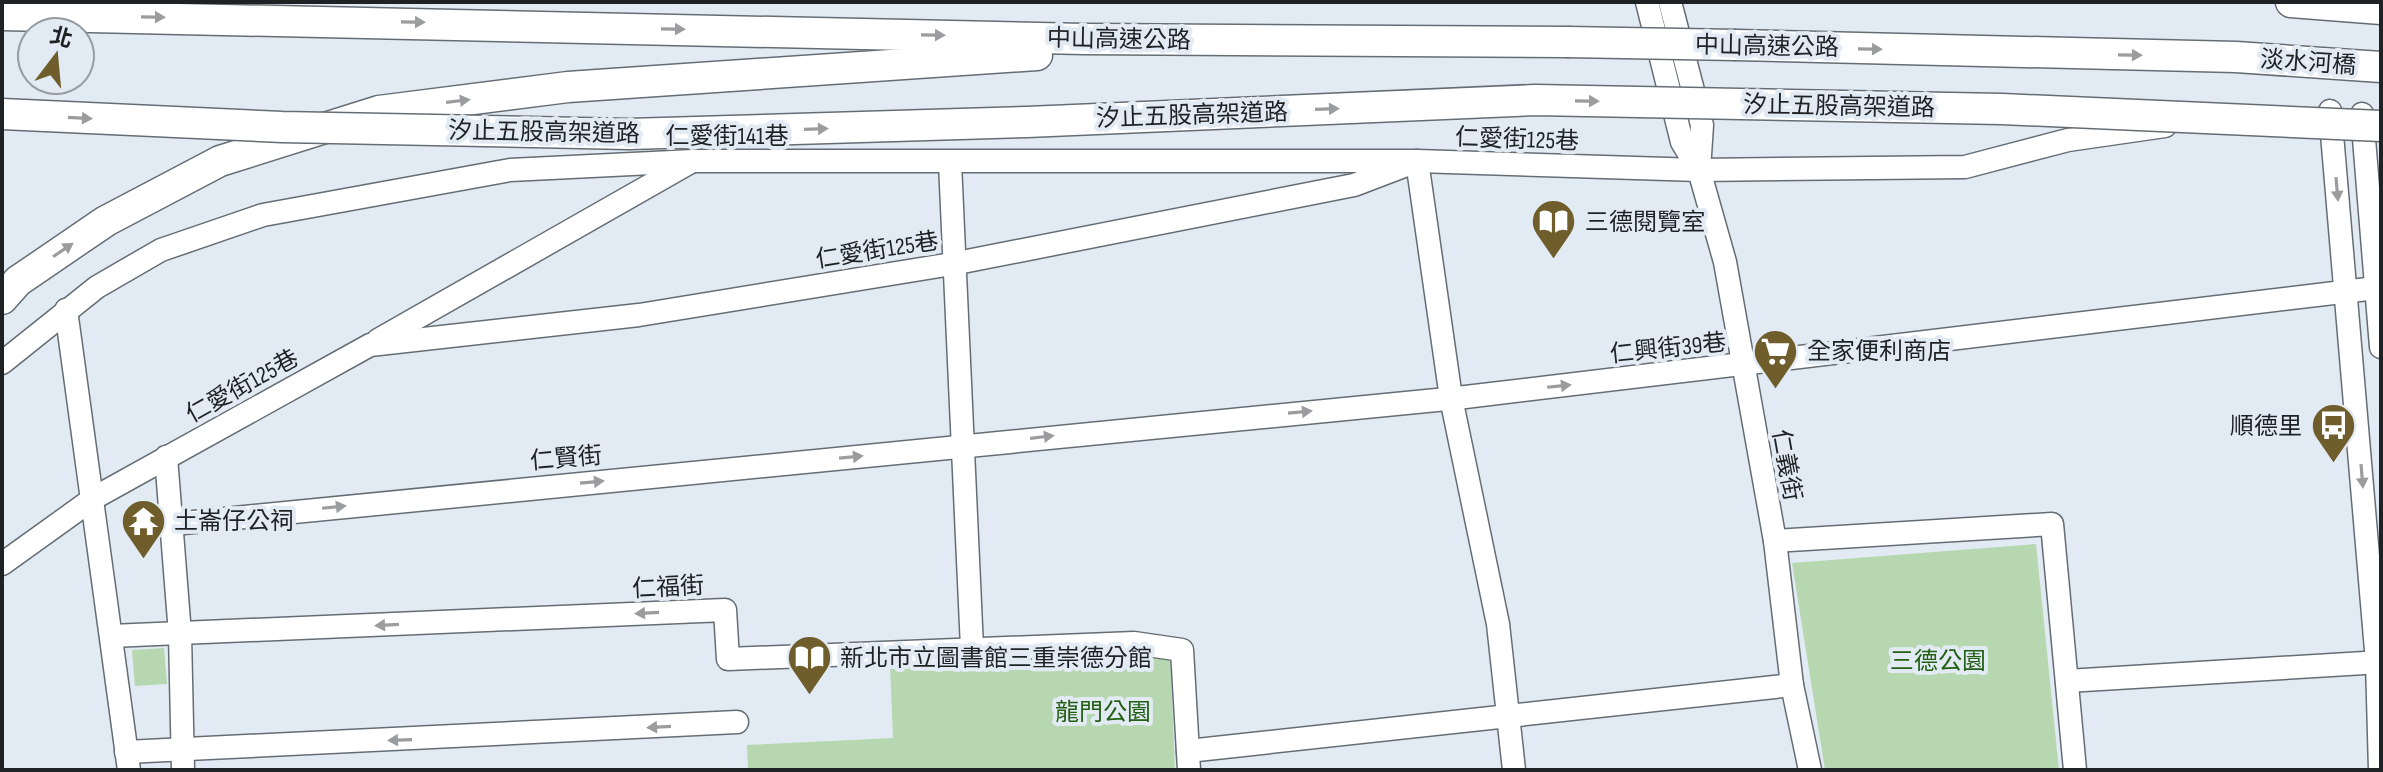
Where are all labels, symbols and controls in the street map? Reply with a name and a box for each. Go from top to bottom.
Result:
one-way arrow [141,11,166,24]
north arrow [16,16,96,96]
one-way arrow [401,16,426,28]
text: 北 [47,22,75,54]
one-way arrow [661,22,686,35]
street label: 中山高速公路 [1047,24,1191,55]
one-way arrow [921,29,946,42]
street label: 中山高速公路 [1695,31,1839,62]
one-way arrow [1858,42,1883,55]
street label: 淡水河橋 [2259,45,2357,80]
one-way arrow [2118,48,2143,61]
street label: 汐止五股高架道路 [1743,90,1935,123]
one-way arrow [446,94,471,107]
one-way arrow [1575,95,1600,108]
street label: 汐止五股高架道路 [1096,98,1288,133]
one-way arrow [1315,103,1340,116]
one-way arrow [68,111,93,124]
street label: 汐止五股高架道路 [448,116,640,149]
street label: 仁愛街141巷 [666,122,788,151]
one-way arrow [804,122,829,135]
street label: 仁愛街125巷 [1454,123,1580,156]
one-way arrow [2331,177,2344,202]
library icon: 三德閱覽室 [1530,198,1578,261]
place label: 三德閱覽室 [1585,208,1705,237]
street label: 仁愛街125巷 [813,226,941,275]
one-way arrow [52,243,73,258]
supermarket icon: 全家便利商店 [1752,327,1800,390]
street label: 仁興街39巷 [1609,328,1728,369]
place label: 全家便利商店 [1807,337,1951,366]
street label: 仁愛街125巷 [181,344,304,429]
one-way arrow [1547,380,1572,393]
bus stop icon: 順德里 [2309,402,2357,465]
one-way arrow [1288,405,1313,418]
place label: 順德里 [2230,412,2302,441]
street label: 仁義街 [1766,427,1807,503]
one-way arrow [1030,431,1055,444]
street label: 仁賢街 [529,441,603,476]
one-way arrow [839,450,864,463]
one-way arrow [2356,464,2369,489]
one-way arrow [580,475,605,488]
temple icon: 土崙仔公祠 [119,497,167,560]
one-way arrow [322,501,347,514]
place label: 土崙仔公祠 [174,507,294,536]
street label: 仁福街 [631,571,705,604]
one-way arrow [634,607,659,620]
one-way arrow [374,619,399,632]
library icon: 新北市立圖書館三重崇德分館 [785,634,833,697]
place label: 新北市立圖書館三重崇德分館 [840,644,1152,673]
park label: 三德公園 [1890,647,1986,676]
park label: 龍門公園 [1055,698,1151,727]
one-way arrow [646,720,672,733]
one-way arrow [387,734,412,747]

